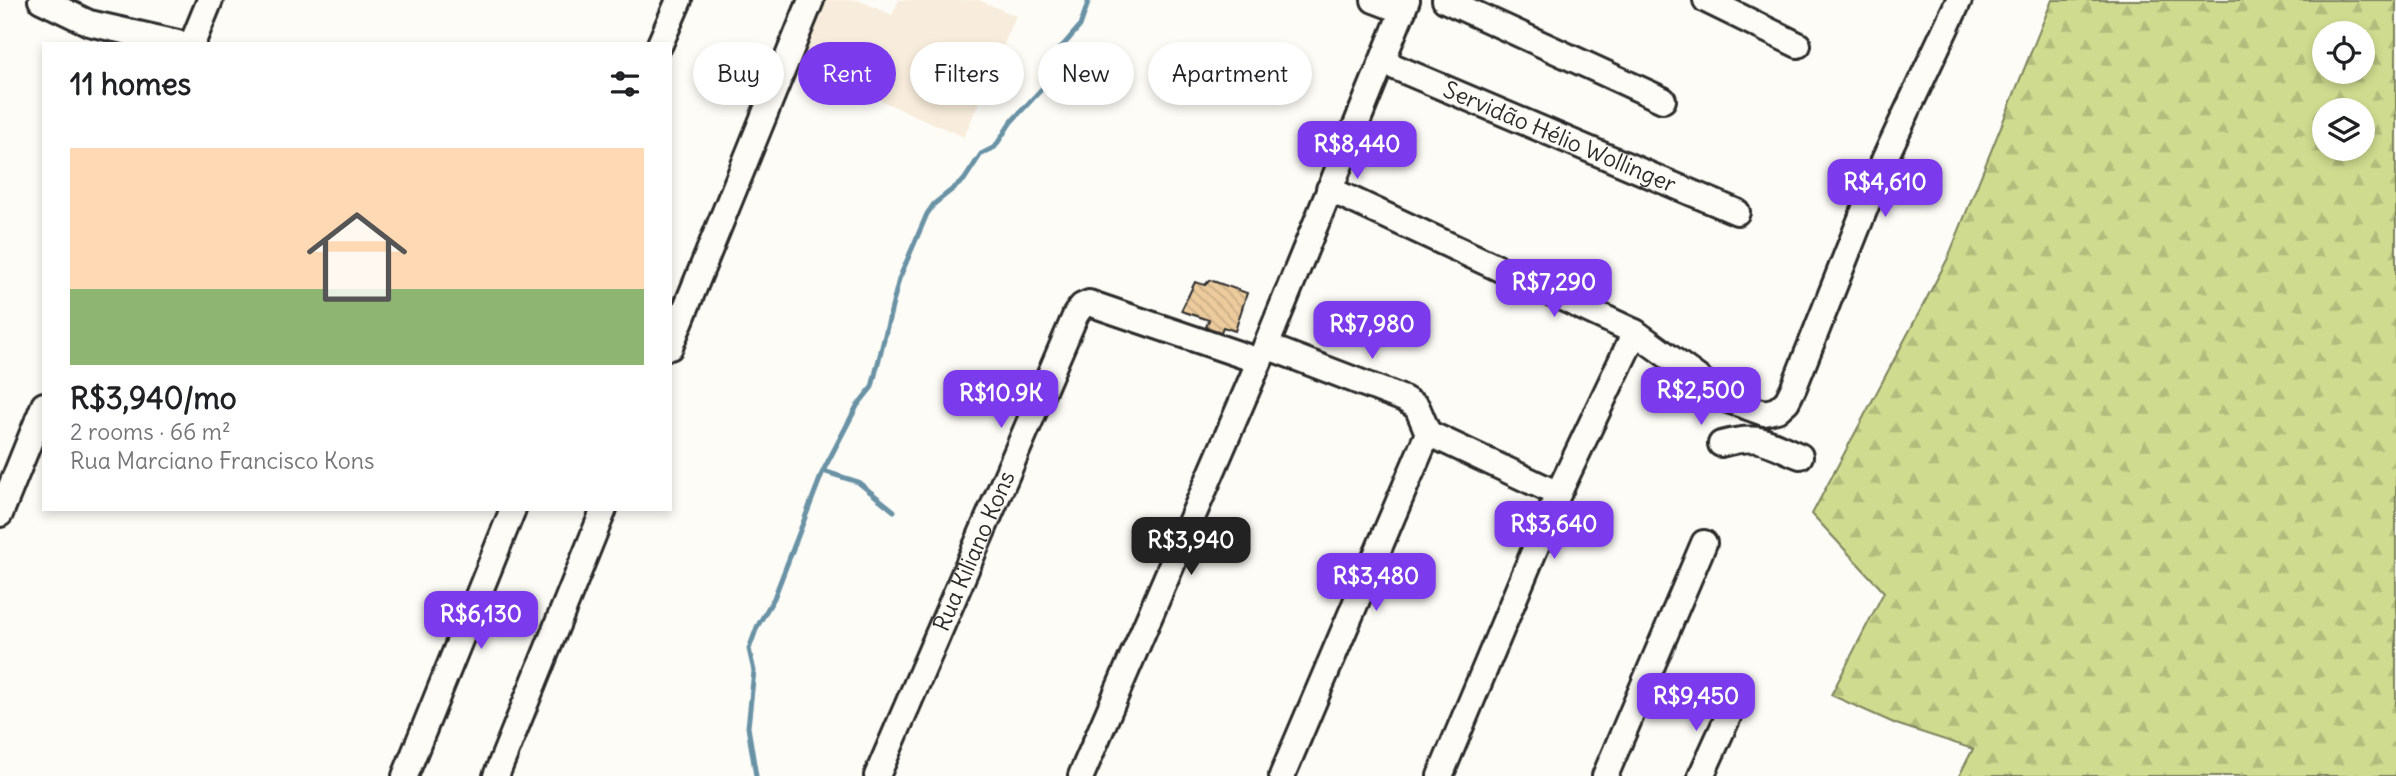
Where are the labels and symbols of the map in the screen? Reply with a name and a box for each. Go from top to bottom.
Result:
street label: Servidão Hélio Wollinger [1439,74,1681,199]
pin: R$8,440 [1292,122,1422,181]
pin: R$4,610 [1820,160,1950,219]
pin: R$7,290 [1489,260,1619,319]
pin: R$7,980 [1307,302,1437,361]
pin: R$2,500 [1636,368,1766,427]
pin: R$10.9K [936,370,1066,430]
street label: Rua Kiliano Kons [926,466,1021,635]
pin: R$3,640 [1489,502,1619,561]
pin: R$3,940 [1126,518,1256,577]
pin: R$3,480 [1311,554,1441,613]
pin: R$6,130 [416,592,546,651]
pin: R$9,450 [1631,674,1761,733]

